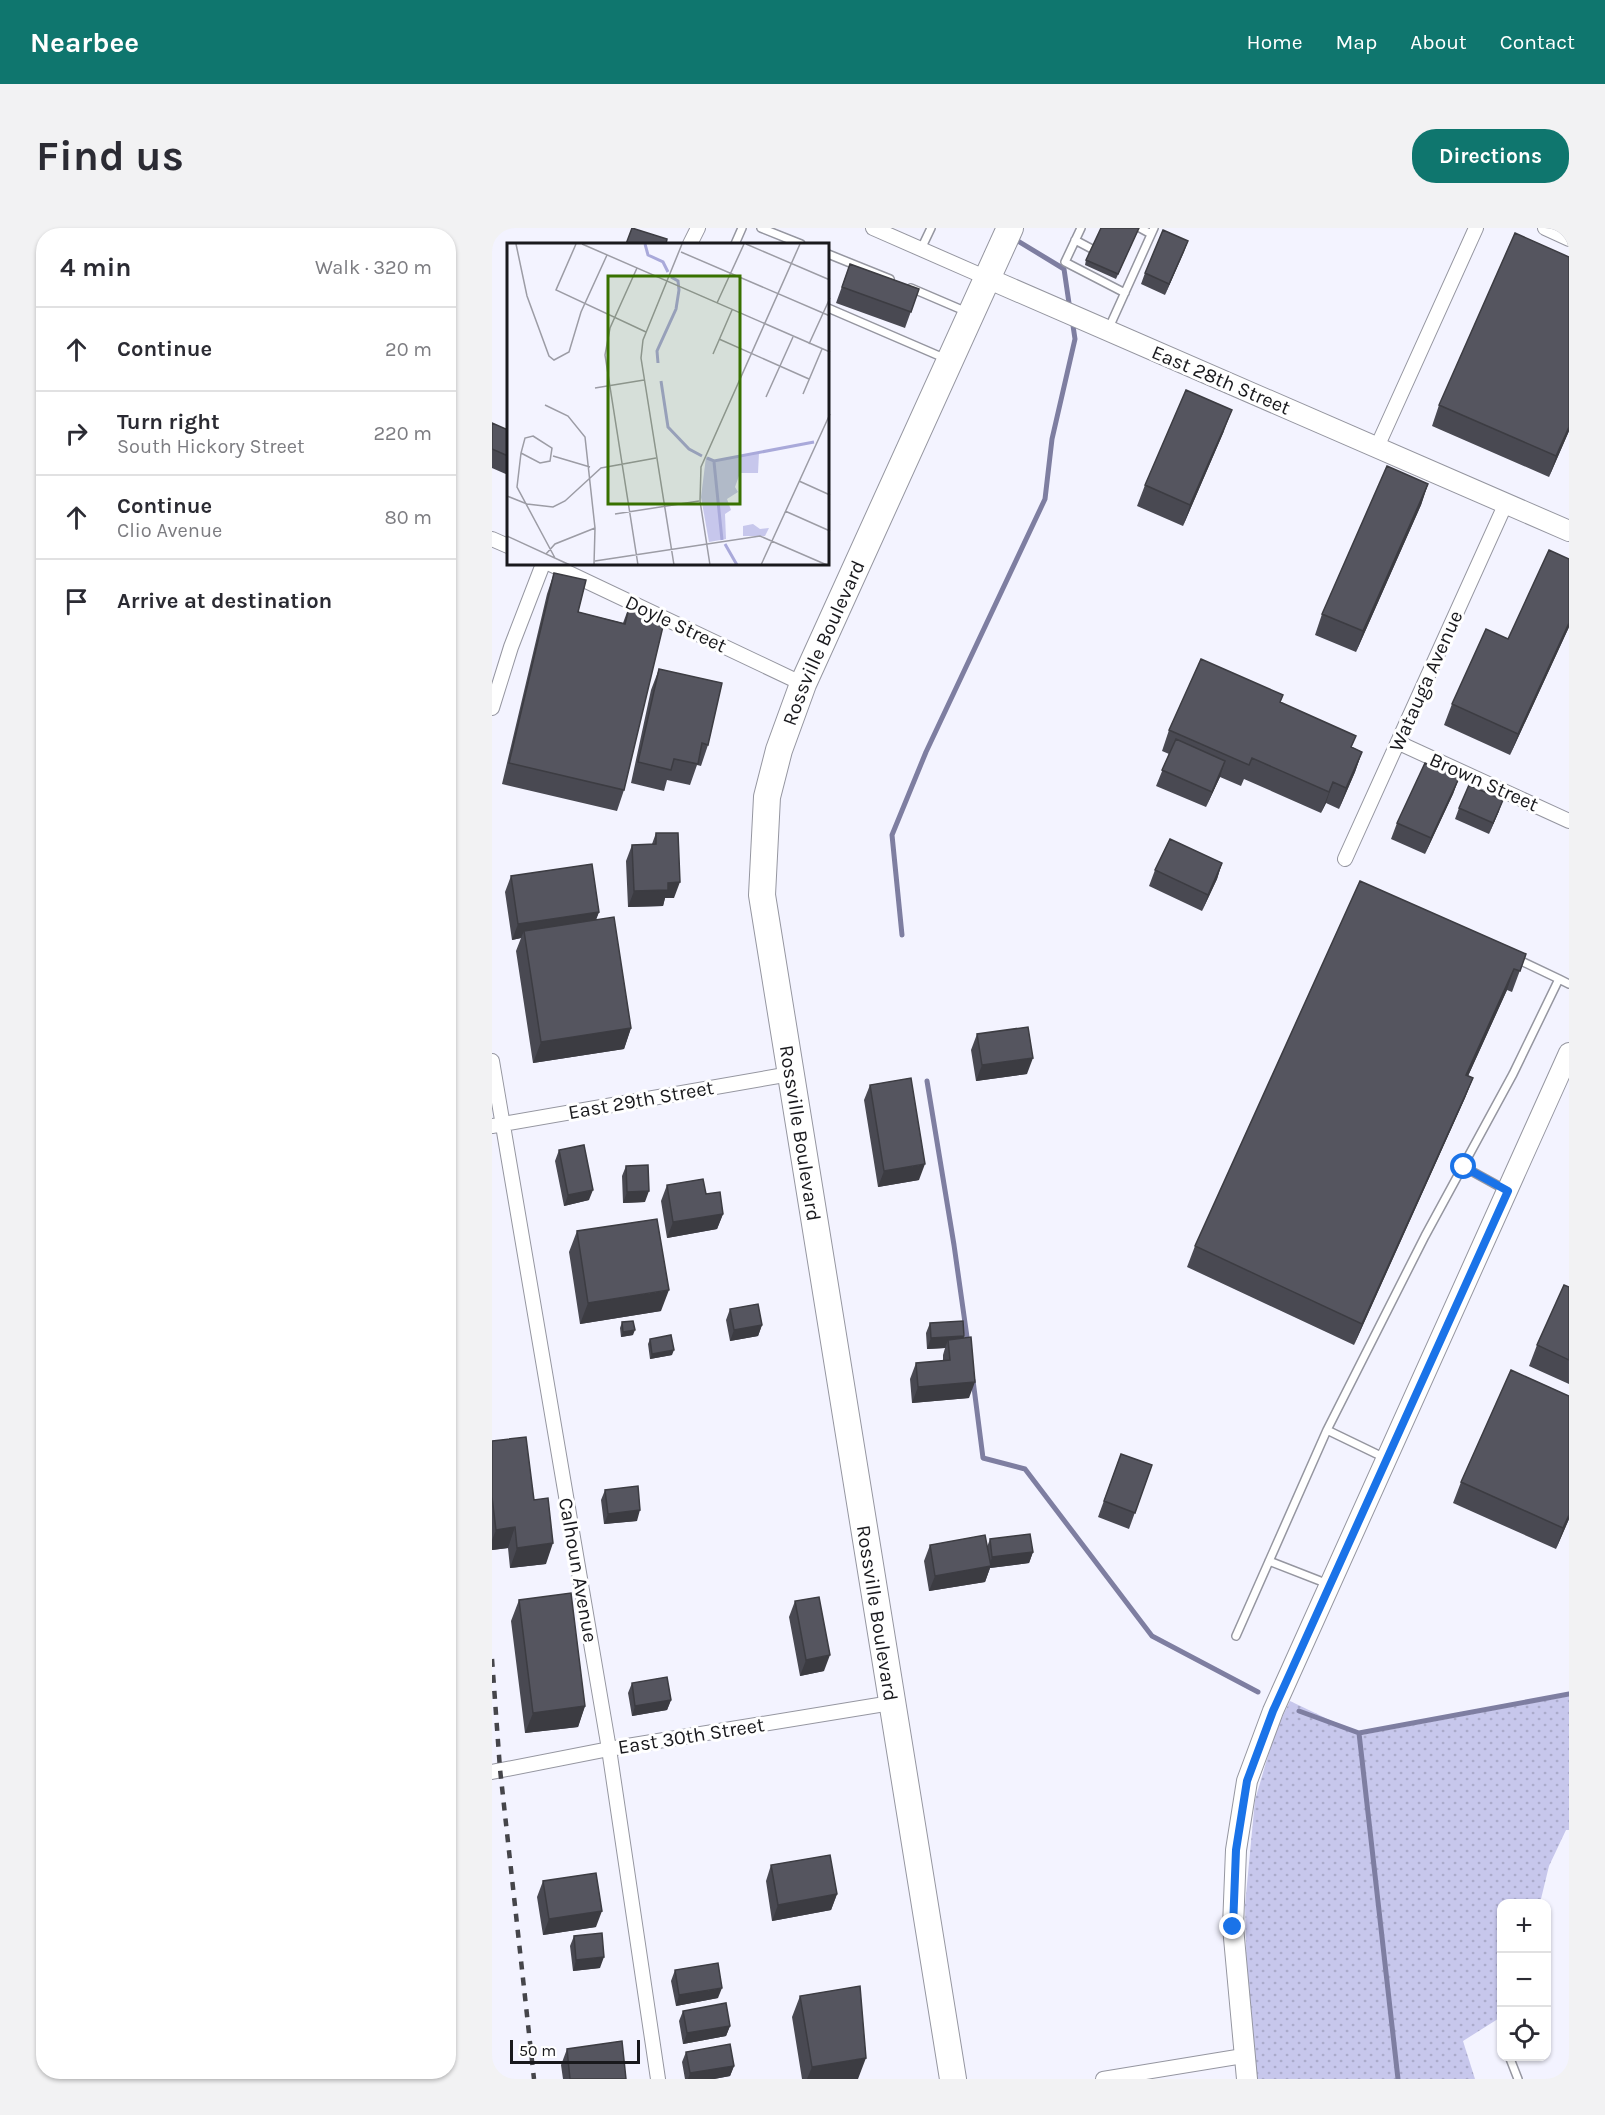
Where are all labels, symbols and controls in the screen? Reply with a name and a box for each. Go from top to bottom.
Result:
text: Nearbee [30,26,139,59]
text: Home [1247,30,1303,54]
text: Map [1336,30,1377,54]
text: About [1410,30,1467,54]
text: Contact [1500,30,1575,54]
button: Directions [1412,129,1569,183]
text: Find us [36,131,184,181]
inset map [507,243,830,566]
text: 4 min [60,252,131,283]
text: Walk · 320 m [315,256,432,279]
icon: ahead [60,333,93,366]
text: Continue [117,336,212,362]
text: 20 m [385,338,432,361]
street label: East 28th Street [1148,340,1294,420]
text: Turn right [117,409,220,435]
icon: right [60,417,93,450]
text: 220 m [373,422,432,445]
text: South Hickory Street [117,435,305,458]
text: Continue [117,493,212,519]
icon: ahead [60,501,93,534]
text: 80 m [384,506,432,529]
text: Clio Avenue [117,519,222,542]
street label: Rossville Boulevard [777,556,869,729]
icon: arrive [60,585,93,618]
text: Arrive at destination [117,588,332,614]
street label: Doyle Street [622,591,731,658]
street label: Watauga Avenue [1385,607,1467,755]
street label: Brown Street [1426,748,1542,816]
street label: Rossville Boulevard [775,1043,825,1223]
street label: East 29th Street [566,1076,716,1124]
route start [1450,1153,1476,1179]
street label: Calhoun Avenue [554,1496,602,1644]
street label: Rossville Boulevard [852,1523,902,1703]
street label: East 30th Street [616,1713,766,1759]
map controls [1497,1899,1551,2061]
button: + [1497,1899,1551,1953]
route end [1219,1913,1245,1939]
button: − [1497,1953,1551,2007]
button: locate [1497,2007,1551,2061]
scale bar [510,2037,640,2064]
text: 50 m [519,2041,556,2060]

